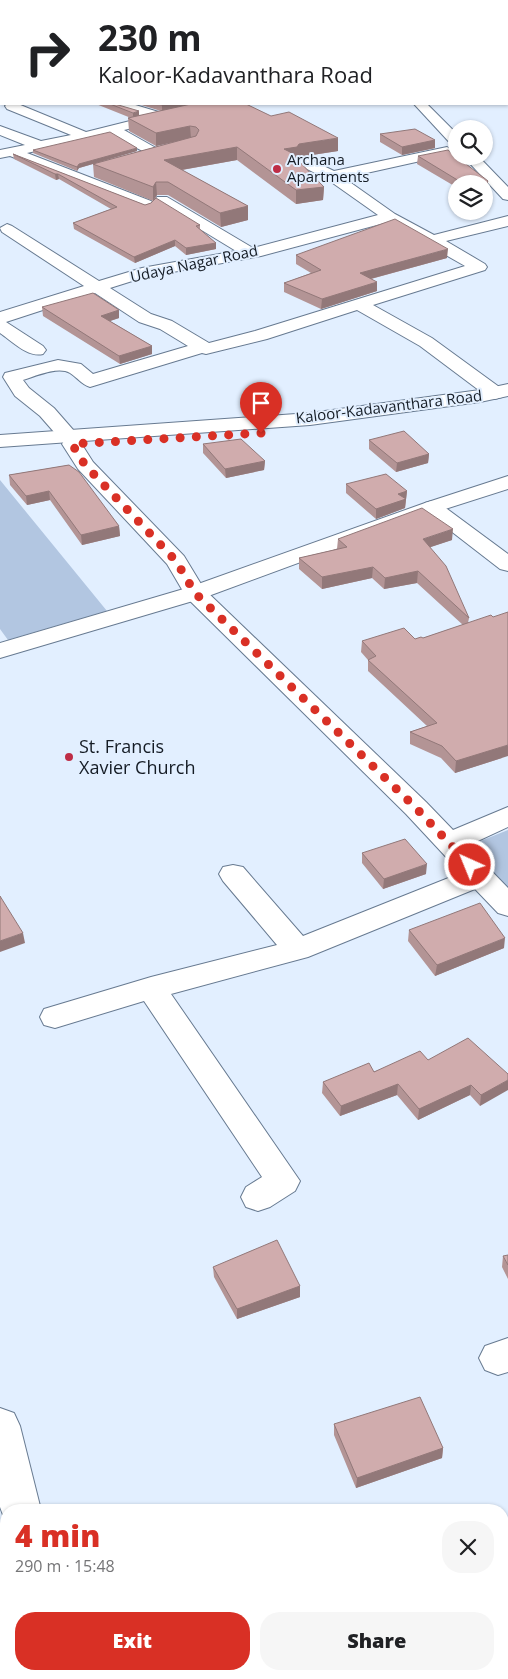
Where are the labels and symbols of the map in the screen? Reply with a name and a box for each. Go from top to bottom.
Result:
place label: Archana Apartments [287,149,369,186]
marker: Archana Apartments [271,163,283,175]
street label: Udaya Nagar Road [128,240,260,286]
pin [240,382,282,433]
street label: Kaloor-Kadavanthara Road [295,385,483,427]
place label: St. Francis Xavier Church [79,734,196,779]
marker: St. Francis Xavier Church [63,751,75,763]
position arrow [443,838,495,890]

